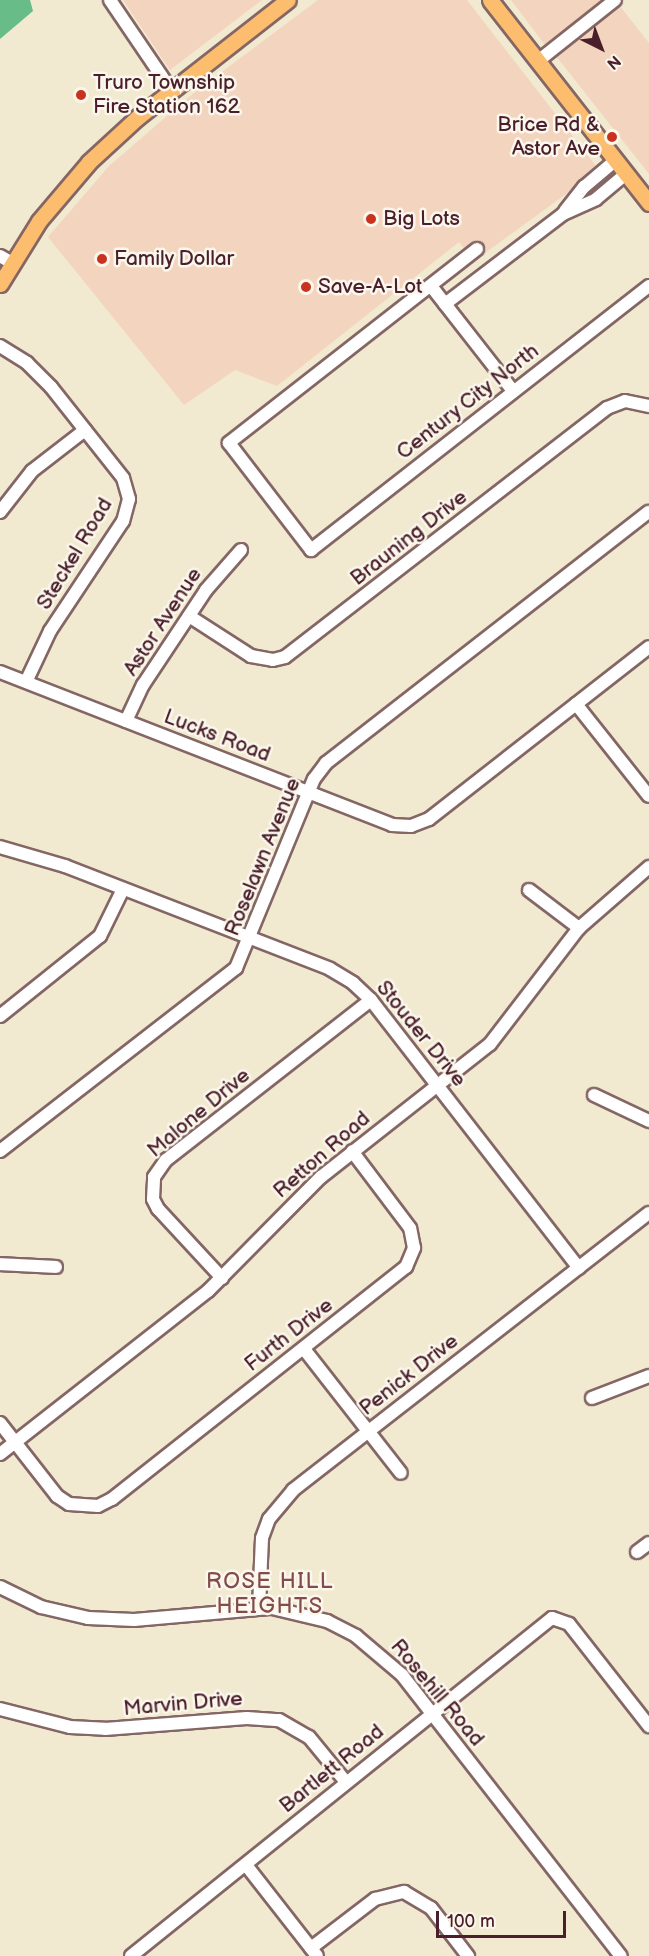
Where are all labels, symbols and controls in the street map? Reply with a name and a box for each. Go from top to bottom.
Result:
north arrow [571,18,631,78]
text: N [603,51,624,73]
place label: Truro Township Fire Station 162 [93,70,240,120]
marker: Truro Township Fire Station 162 [74,88,88,102]
place label: Brice Rd & Astor Ave [497,112,600,162]
marker: Brice Rd & Astor Ave [605,130,619,144]
place label: Big Lots [383,206,460,232]
marker: Big Lots [364,212,378,226]
place label: Family Dollar [114,246,236,272]
marker: Family Dollar [95,252,109,266]
place label: Save-A-Lot [318,274,422,300]
marker: Save-A-Lot [299,280,313,294]
street label: Century City North [391,338,545,466]
street label: Brauning Drive [346,485,472,591]
street label: Steckel Road [32,494,118,614]
street label: Astor Avenue [119,563,207,681]
street label: Lucks Road [160,704,274,768]
street label: Roselawn Avenue [220,774,306,940]
street label: Stouder Drive [371,976,471,1092]
street label: Malone Drive [143,1063,255,1163]
street label: Retton Road [269,1106,375,1204]
street label: Furth Drive [240,1293,338,1377]
street label: Penick Drive [355,1329,463,1421]
district label: ROSE HILL HEIGHTS [206,1568,334,1620]
street label: Rosehill Road [385,1634,489,1752]
street label: Marvin Drive [122,1686,244,1722]
street label: Bartlett Road [275,1719,389,1819]
scale bar [439,1899,570,1937]
text: 100 m [447,1911,495,1932]

